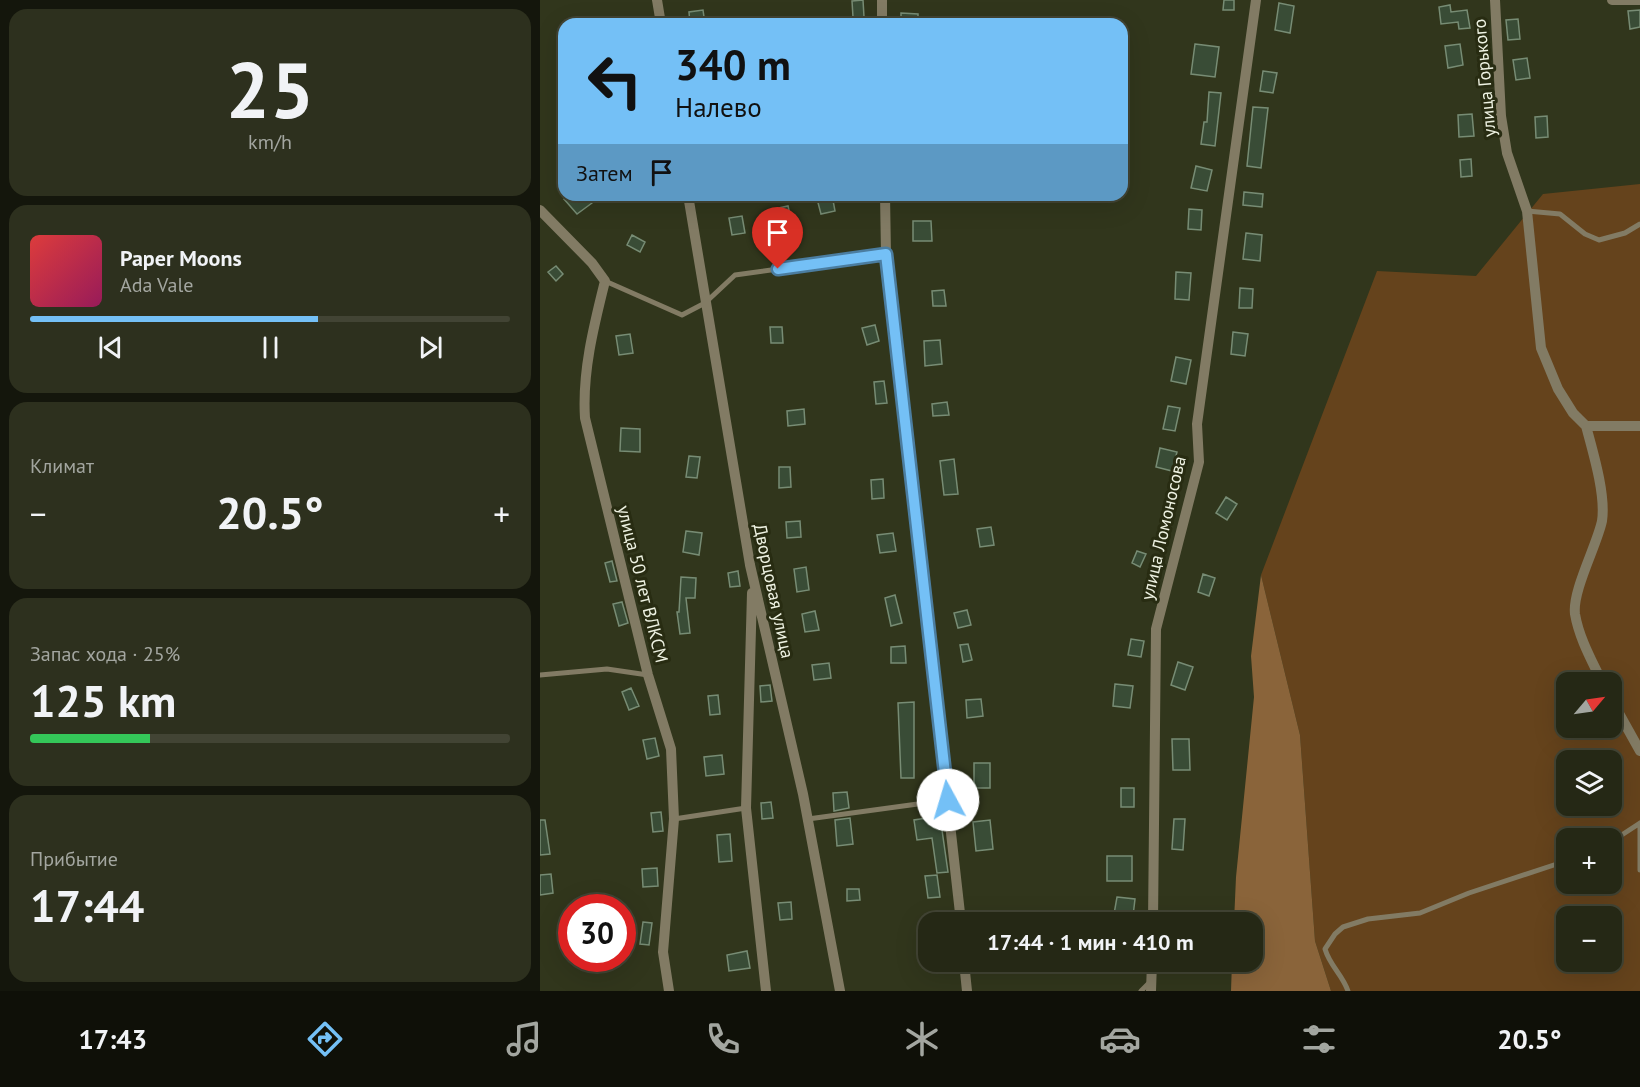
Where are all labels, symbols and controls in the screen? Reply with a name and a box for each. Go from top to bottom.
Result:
street label: улица Горького [1467,18,1501,138]
text: 340 m [675,37,791,92]
text: 25 [226,39,314,140]
icon: left [576,42,654,120]
text: Налево [675,90,762,124]
text: km/h [248,129,292,155]
icon: arrive [645,156,678,189]
text: Затем [576,159,633,187]
pin [752,207,803,269]
icon: arrive [761,216,794,249]
text: Paper Moons [120,244,242,272]
text: Ada Vale [120,272,193,298]
icon: previous [94,331,127,364]
icon: pause [254,331,287,364]
icon: next [414,331,447,364]
text: Климат [30,453,94,479]
street label: улица Ломоносова [1135,454,1191,602]
text: 20.5° [216,483,324,541]
text: − [30,492,47,535]
text: + [493,492,510,535]
street label: улица 50 лет ВЛКСМ [612,503,674,665]
street label: Дворцовая улица [749,522,799,660]
text: Запас хода · 25% [30,641,180,667]
text: 125 km [30,671,176,729]
north arrow [1556,672,1622,738]
map controls [1556,672,1622,972]
button: layers [1556,750,1622,816]
position arrow [916,768,980,832]
button: + [1556,828,1622,894]
text: Прибытие [30,846,118,872]
text: 17:44 [30,876,144,934]
speed limit sign: 30 [558,894,636,972]
button: − [1556,906,1622,972]
text: 17:44 · 1 мин · 410 m [987,928,1194,956]
icon: directions [304,1018,346,1060]
icon: music [503,1018,545,1060]
icon: phone [702,1018,744,1060]
icon: climate [901,1018,943,1060]
icon: car [1099,1018,1141,1060]
icon: filters [1298,1018,1340,1060]
text: 17:43 [78,1022,147,1056]
text: 20.5° [1497,1022,1562,1056]

